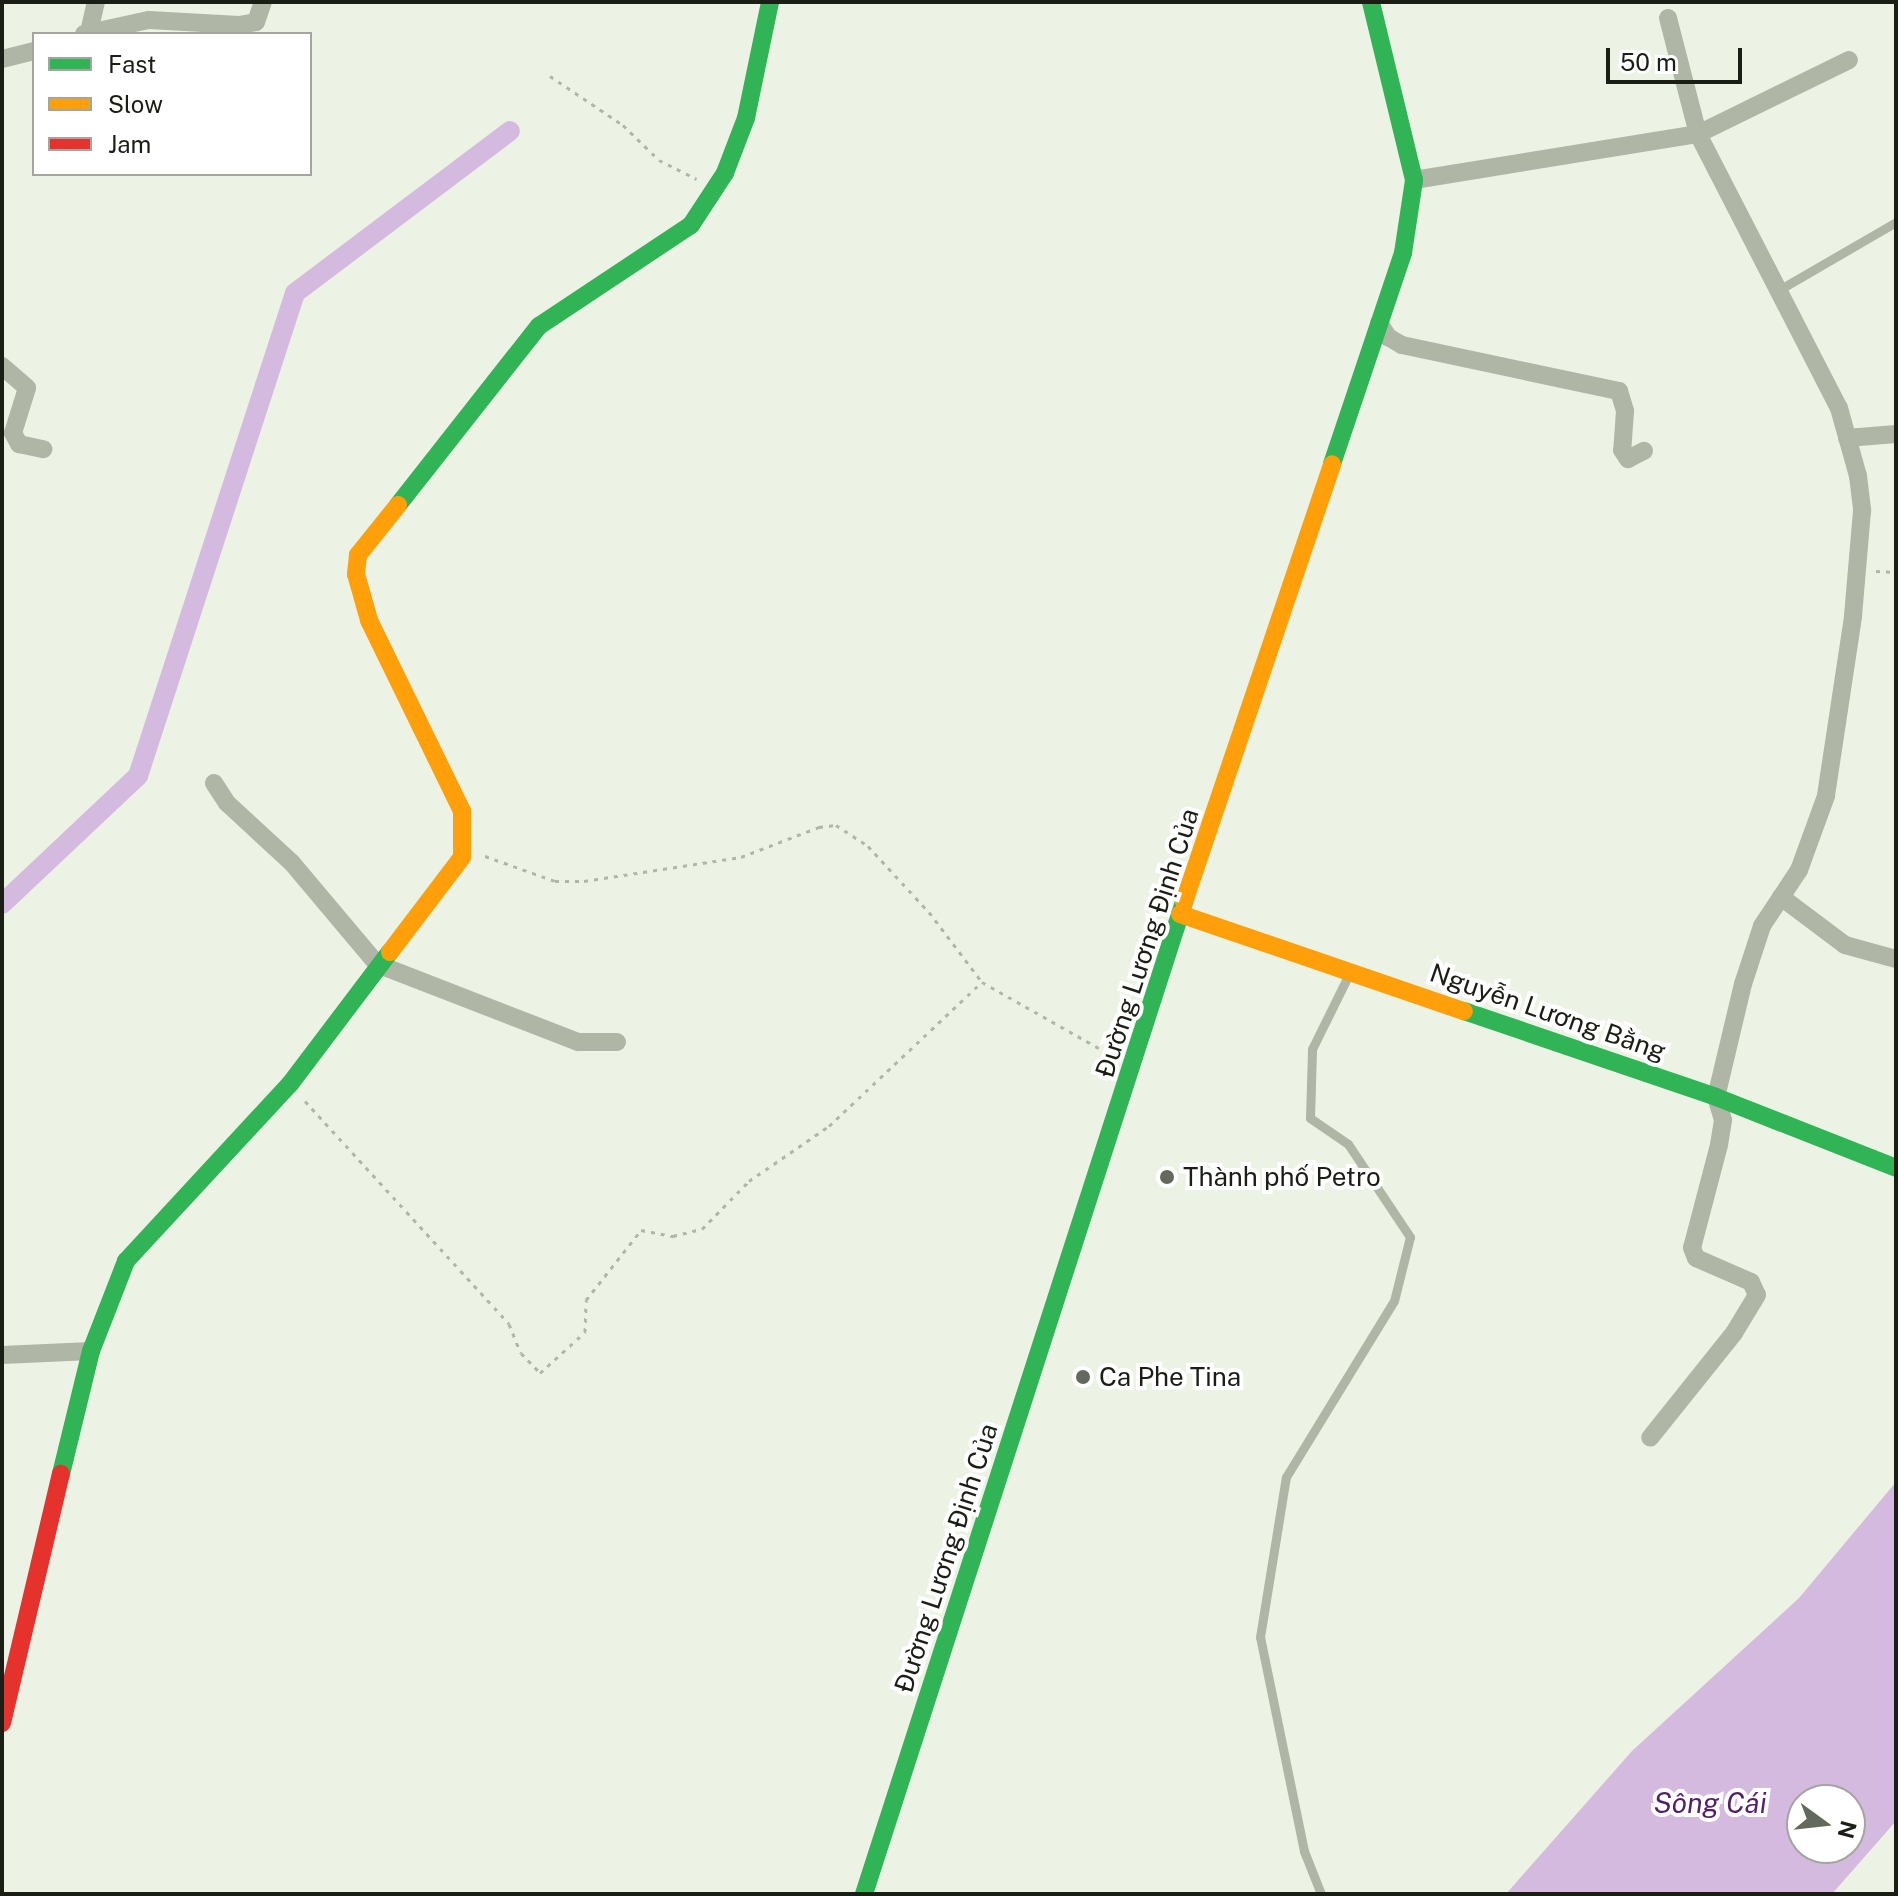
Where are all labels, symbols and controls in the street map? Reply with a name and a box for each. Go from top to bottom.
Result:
legend [32,32,312,176]
scale bar [1610,32,1746,82]
text: 50 m [1620,48,1677,76]
text: Fast [108,50,156,78]
text: Slow [108,90,163,118]
text: Jam [108,130,151,158]
street label: Đường Lương Định Của [1089,804,1205,1082]
street label: Nguyễn Lương Bằng [1426,957,1670,1067]
place label: Thành phố Petro [1183,1161,1381,1193]
marker: Thành phố Petro [1158,1168,1176,1186]
place label: Ca Phe Tina [1099,1361,1241,1393]
marker: Ca Phe Tina [1074,1368,1092,1386]
street label: Đường Lương Định Của [888,1419,1004,1697]
north arrow [1786,1784,1866,1864]
water label: Sông Cái [1653,1786,1767,1820]
text: N [1832,1818,1862,1841]

